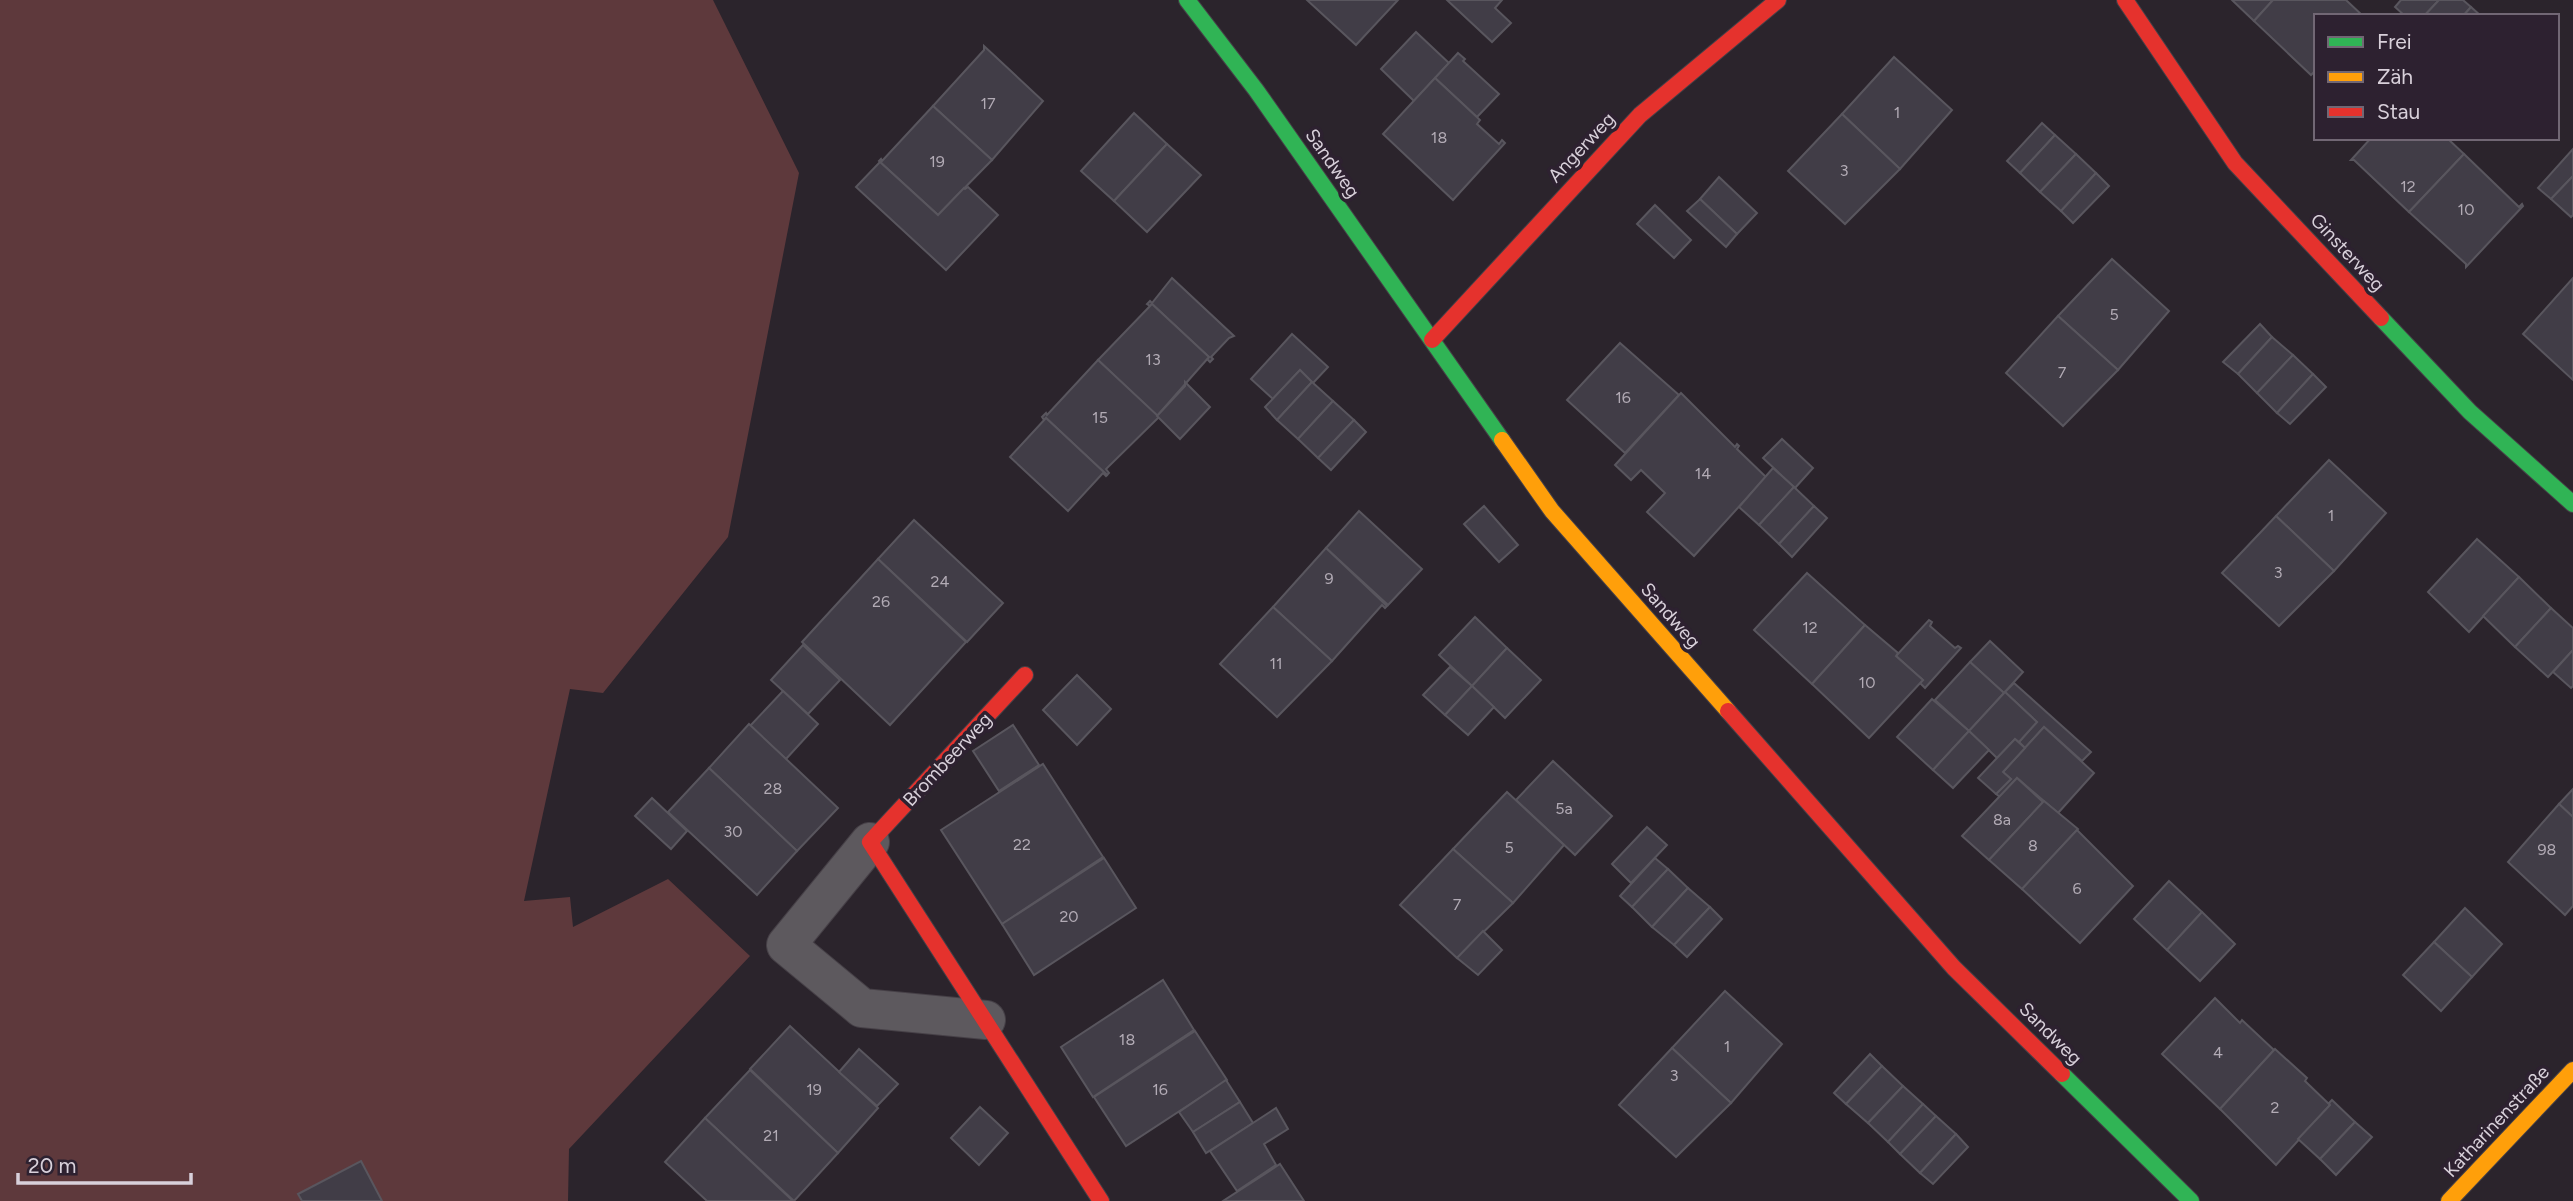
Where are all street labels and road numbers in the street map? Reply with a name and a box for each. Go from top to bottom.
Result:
street label: Angerweg [1543,107,1620,187]
street label: Sandweg [1300,124,1365,202]
street label: Ginsterweg [2306,209,2390,296]
street label: Sandweg [1636,578,1705,653]
street label: Brombeerweg [898,708,997,811]
street label: Sandweg [2014,997,2087,1070]
street label: Katharinenstraße [2439,1061,2554,1182]

